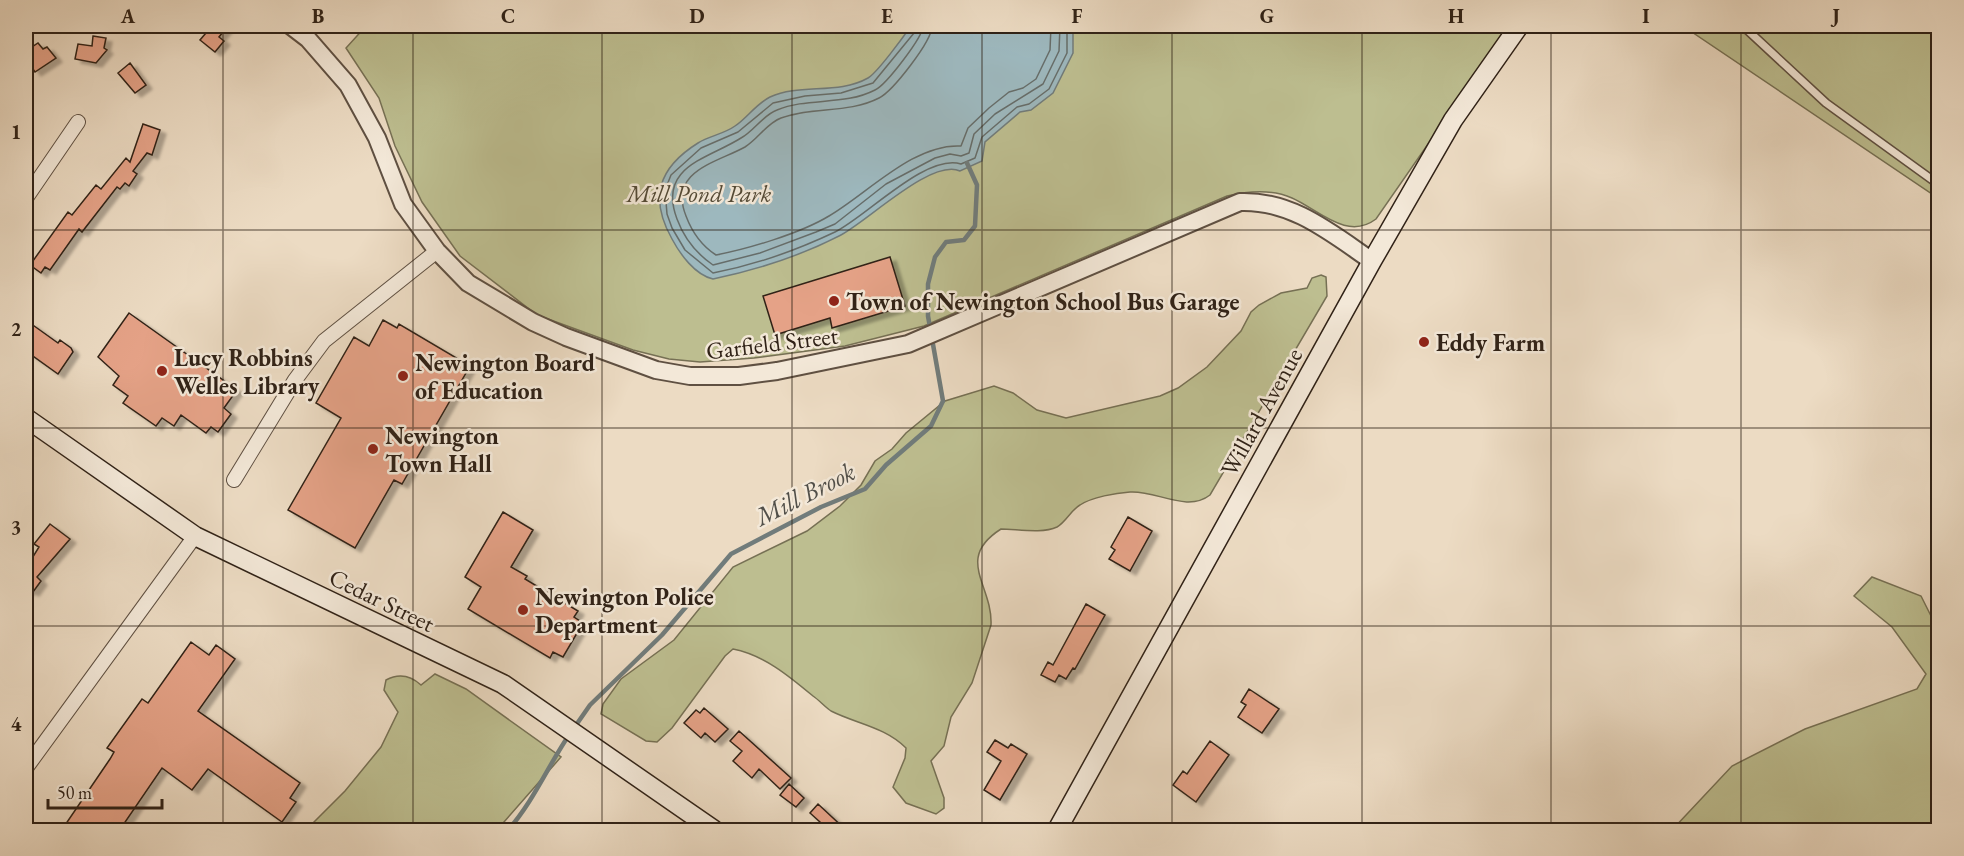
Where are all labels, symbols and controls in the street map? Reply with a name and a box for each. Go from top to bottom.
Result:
text: A [120,3,136,29]
text: B [312,3,324,29]
text: C [501,3,515,29]
text: D [689,3,705,29]
text: E [881,3,893,29]
text: F [1072,3,1083,29]
text: G [1260,3,1274,29]
text: H [1448,3,1464,29]
text: I [1642,3,1650,29]
text: J [1830,3,1840,29]
text: 1 [11,119,21,145]
park label: Mill Pond Park [625,178,771,209]
place label: Town of Newington School Bus Garage [846,286,1240,318]
marker: Town of Newington School Bus Garage [827,294,841,308]
text: 2 [11,316,22,342]
street label: Garfield Street [704,319,840,366]
place label: Eddy Farm [1436,327,1545,359]
marker: Eddy Farm [1417,335,1431,349]
place label: Lucy Robbins Welles Library [174,342,320,402]
street label: Willard Avenue [1213,342,1309,482]
place label: Newington Board of Education [415,347,596,406]
marker: Lucy Robbins Welles Library [155,364,169,378]
marker: Newington Board of Education [396,369,410,383]
place label: Newington Town Hall [385,420,499,479]
marker: Newington Town Hall [366,442,380,456]
water label: Mill Brook [747,454,861,535]
text: 3 [11,514,21,540]
street label: Cedar Street [324,561,440,639]
place label: Newington Police Department [535,581,714,640]
marker: Newington Police Department [516,603,530,617]
text: 4 [11,711,22,737]
scale bar [48,772,162,810]
text: 50 m [57,781,92,804]

